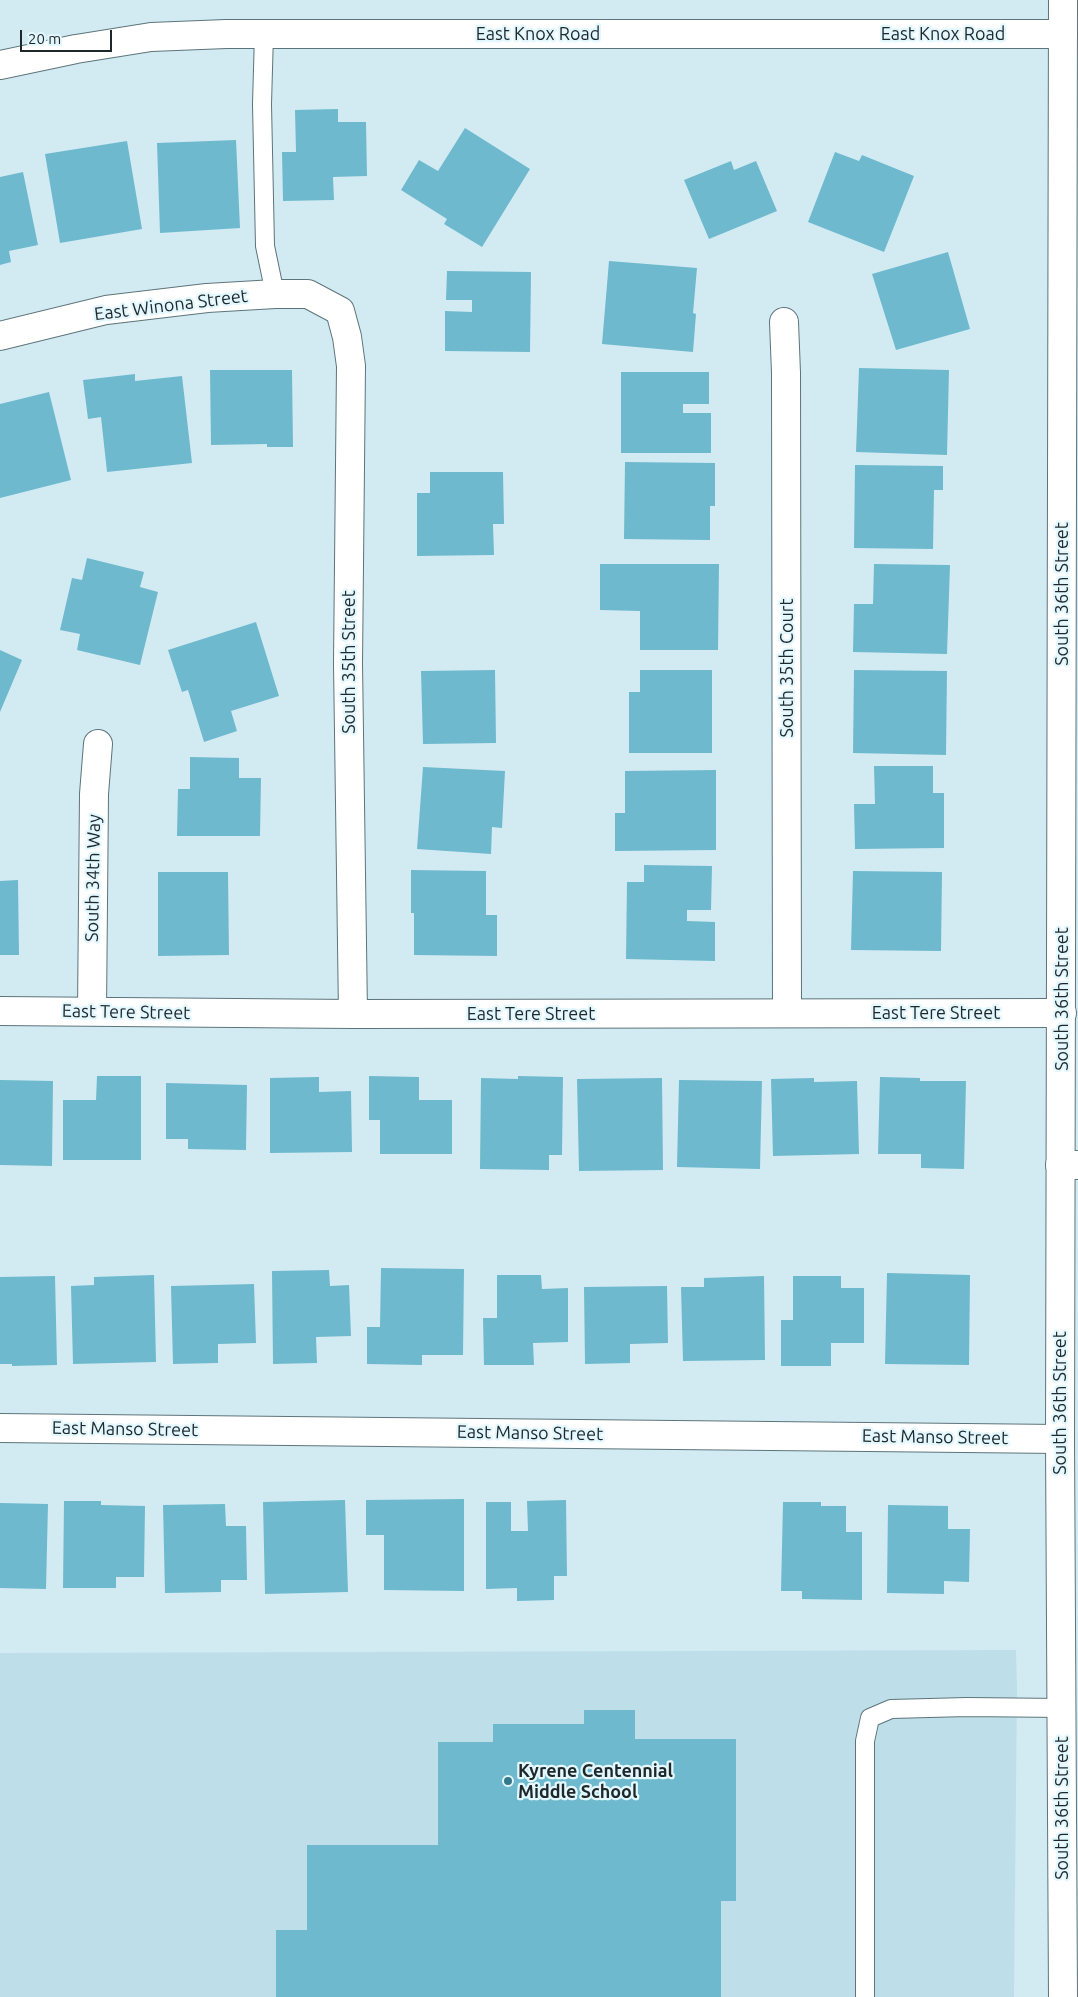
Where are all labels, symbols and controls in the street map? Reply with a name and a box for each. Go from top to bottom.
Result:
scale bar [22,20,115,52]
street label: East Knox Road [476,23,600,45]
street label: East Knox Road [881,23,1005,45]
text: 20 m [28,30,61,47]
street label: East Winona Street [93,285,249,325]
street label: South 36th Street [1051,522,1073,666]
street label: South 35th Street [338,590,360,734]
street label: South 35th Court [776,598,798,738]
street label: South 34th Way [81,814,105,942]
street label: South 36th Street [1051,927,1073,1071]
street label: East Tere Street [62,1000,190,1024]
street label: East Tere Street [872,1002,1000,1024]
street label: East Tere Street [467,1003,595,1025]
street label: South 36th Street [1049,1331,1071,1475]
street label: East Manso Street [52,1417,198,1441]
street label: East Manso Street [457,1421,603,1445]
street label: East Manso Street [862,1425,1008,1449]
street label: South 36th Street [1051,1736,1073,1880]
place label: Kyrene Centennial Middle School [518,1760,673,1802]
marker: Kyrene Centennial Middle School [502,1775,514,1787]

